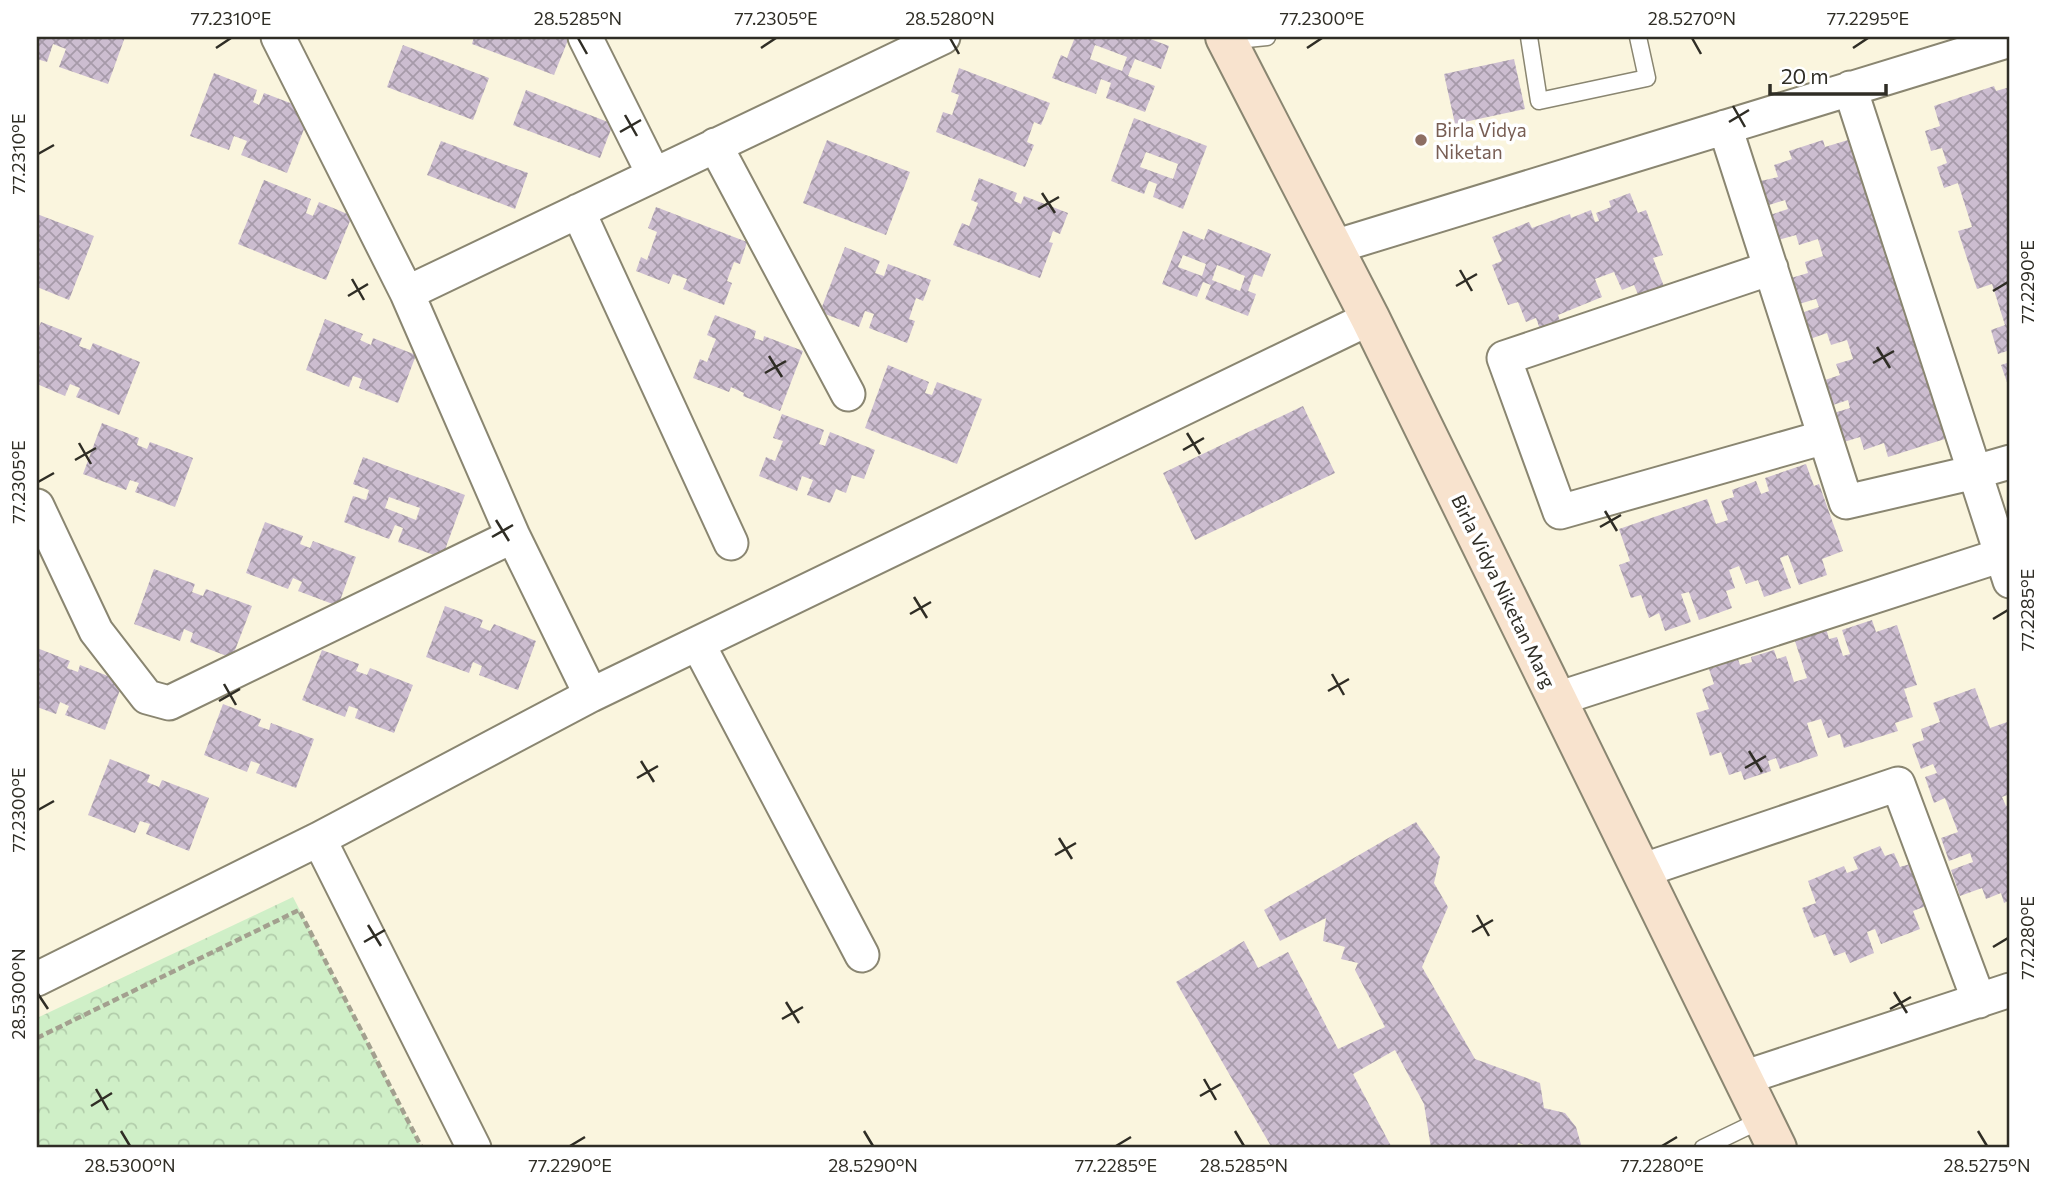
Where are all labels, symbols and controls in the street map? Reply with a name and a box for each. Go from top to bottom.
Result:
text: 77.2310°E [191,7,271,29]
text: 28.5285°N [534,7,622,29]
text: 77.2305°E [734,7,818,29]
text: 28.5280°N [905,7,995,29]
text: 77.2300°E [1280,7,1364,29]
text: 28.5270°N [1648,7,1736,29]
text: 77.2295°E [1827,7,1909,29]
scale bar [1770,52,1886,96]
text: 20 m [1781,63,1829,88]
text: 77.2310°E [7,114,29,194]
place label: Birla Vidya Niketan [1435,118,1527,163]
marker: Birla Vidya Niketan [1413,132,1429,148]
text: 77.2290°E [2016,240,2038,324]
text: 77.2305°E [7,440,29,524]
street label: Birla Vidya Niketan Marg [1447,491,1561,691]
text: 77.2285°E [2016,569,2038,651]
text: 77.2300°E [7,768,29,852]
text: 77.2280°E [2016,896,2038,980]
text: 28.5300°N [7,949,29,1039]
text: 28.5300°N [85,1154,175,1176]
text: 77.2290°E [528,1154,612,1176]
text: 28.5290°N [828,1154,918,1176]
text: 77.2285°E [1075,1154,1157,1176]
text: 28.5285°N [1200,1154,1288,1176]
text: 77.2280°E [1620,1154,1704,1176]
text: 28.5275°N [1944,1154,2030,1176]

